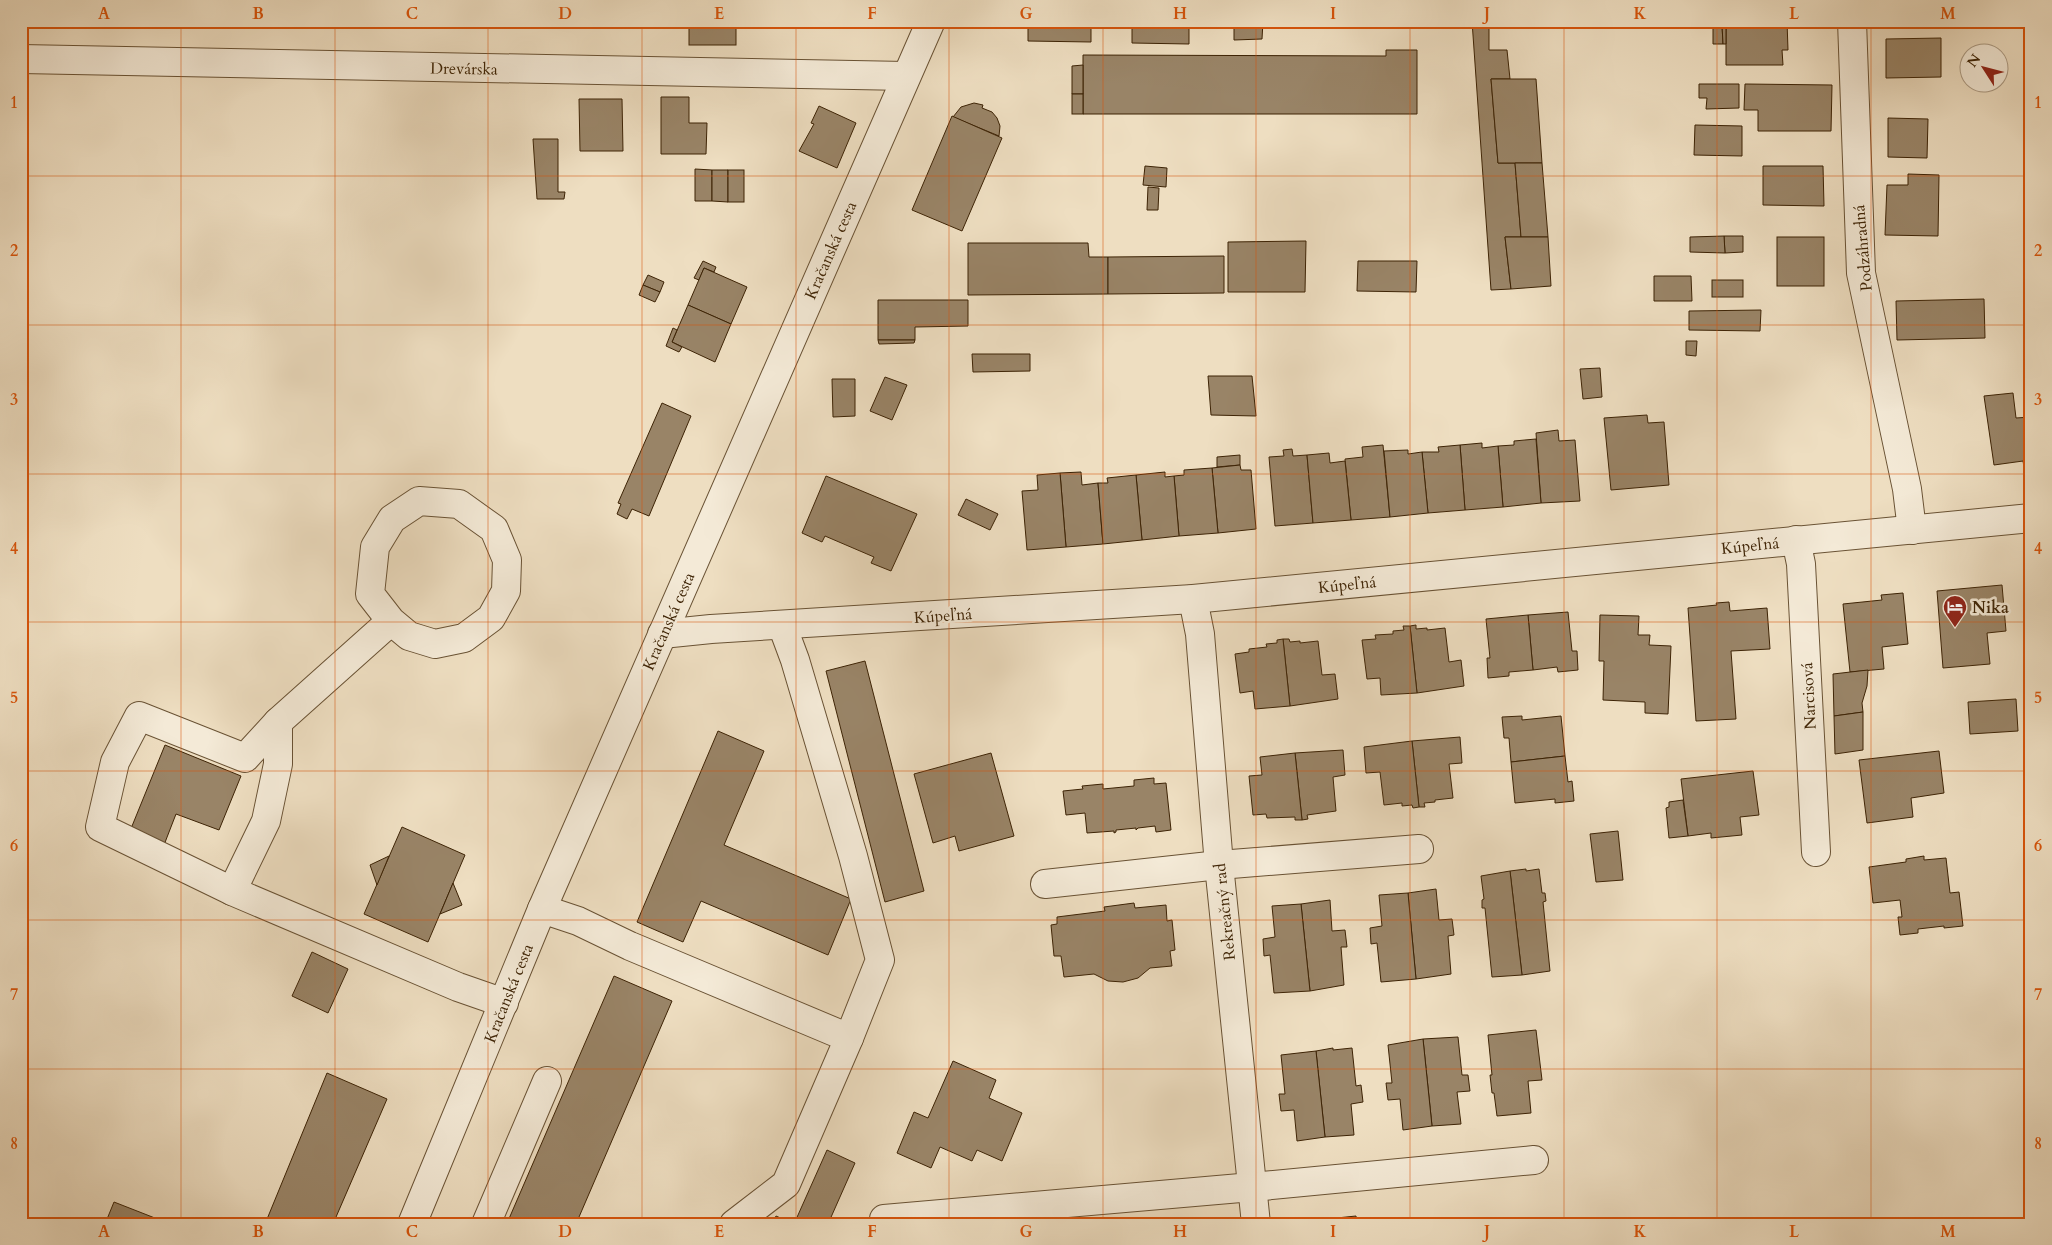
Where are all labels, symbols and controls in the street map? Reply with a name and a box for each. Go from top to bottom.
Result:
text: A [98,3,110,25]
text: B [252,3,264,25]
text: C [406,3,418,25]
text: D [558,3,572,25]
text: E [714,3,724,25]
text: F [867,3,877,25]
text: G [1019,3,1033,25]
text: H [1173,3,1187,25]
text: I [1330,3,1336,25]
text: J [1482,3,1490,25]
text: K [1634,3,1647,25]
text: L [1789,3,1800,25]
text: M [1940,3,1956,25]
north arrow [1960,42,2010,92]
text: N [1963,50,1985,71]
street label: Drevárska [430,57,498,81]
text: 1 [10,92,18,114]
text: 1 [2034,92,2042,114]
street label: Kračanská cesta [800,198,862,303]
street label: Podzáhradná [1848,204,1878,292]
text: 2 [10,240,18,262]
text: 2 [2034,240,2042,262]
text: 3 [10,389,18,411]
text: 3 [2034,389,2042,411]
street label: Kúpeľná [1720,532,1780,560]
text: 4 [10,538,18,560]
text: 4 [2034,538,2042,560]
street label: Kračanská cesta [638,569,700,674]
street label: Kúpeľná [1317,571,1377,599]
hotel icon: Nika [1942,594,1968,628]
place label: Nika [1972,597,2009,619]
street label: Kúpeľná [913,603,973,629]
street label: Narcisová [1796,662,1822,730]
text: 5 [10,687,18,709]
text: 5 [2034,687,2042,709]
text: 6 [10,835,18,857]
text: 6 [2034,835,2042,857]
street label: Rekreačný rad [1209,862,1241,962]
street label: Kračanská cesta [479,941,539,1046]
text: 7 [10,984,18,1006]
text: 7 [2034,984,2042,1006]
text: 8 [10,1133,18,1155]
text: 8 [2034,1133,2042,1155]
text: A [98,1221,110,1243]
text: B [252,1221,264,1243]
text: C [406,1221,418,1243]
text: D [558,1221,572,1243]
text: E [714,1221,724,1243]
text: F [867,1221,877,1243]
text: G [1019,1221,1033,1243]
text: H [1173,1221,1187,1243]
text: I [1330,1221,1336,1243]
text: J [1482,1221,1490,1243]
text: K [1634,1221,1647,1243]
text: L [1789,1221,1800,1243]
text: M [1940,1221,1956,1243]

